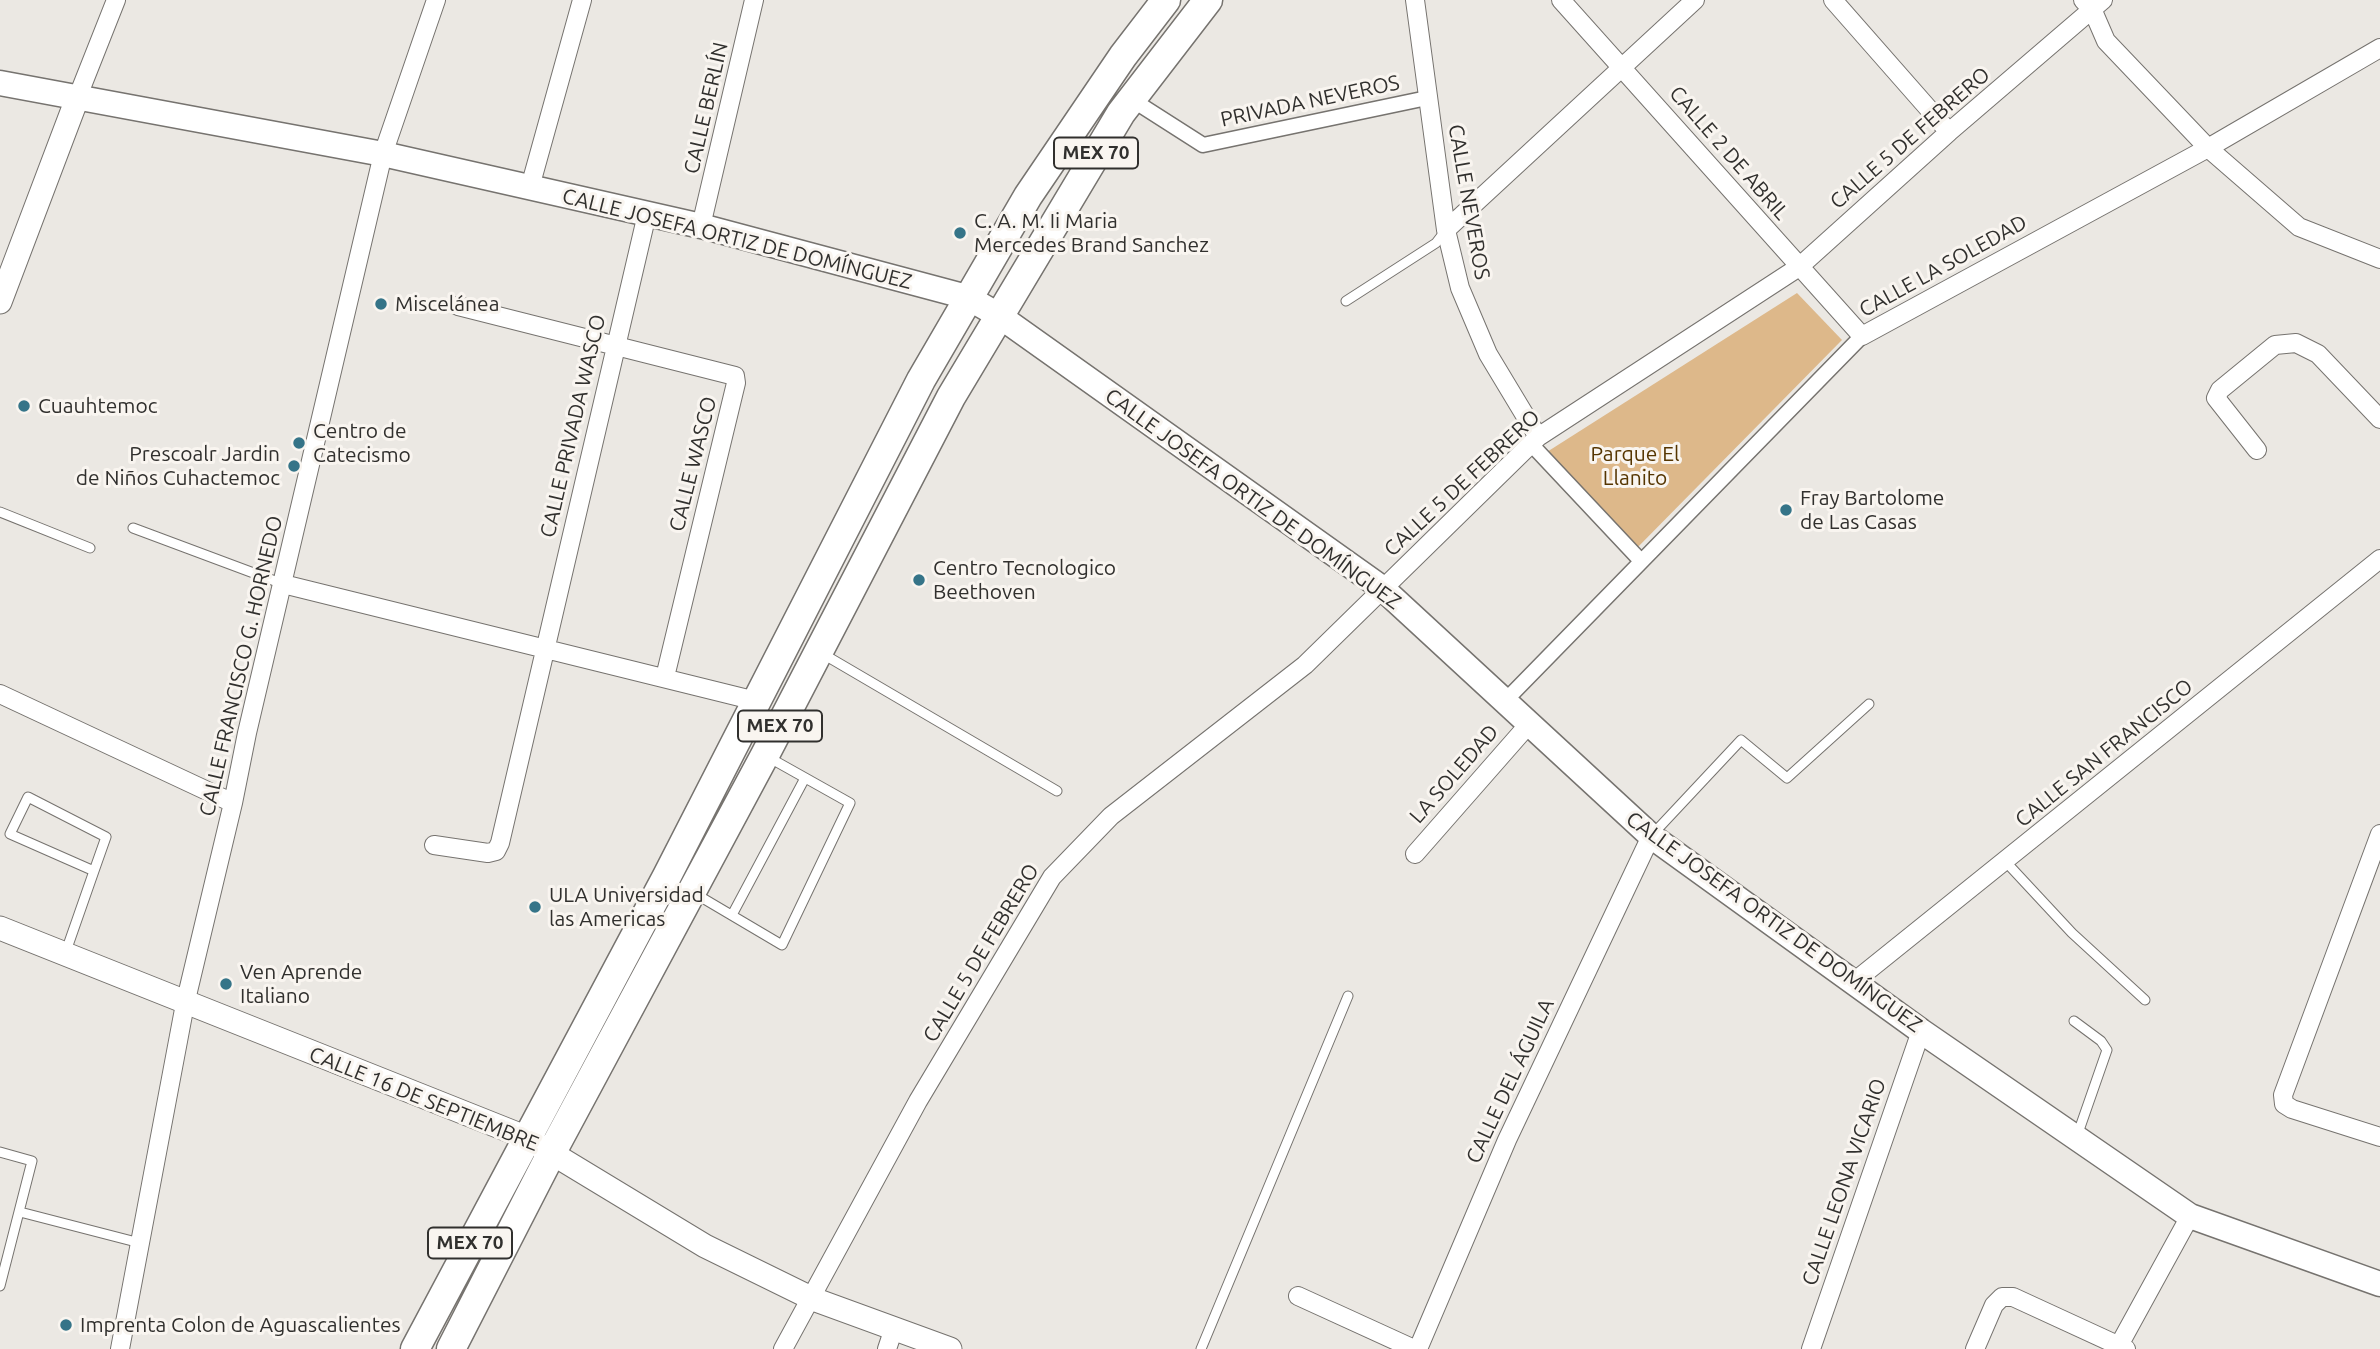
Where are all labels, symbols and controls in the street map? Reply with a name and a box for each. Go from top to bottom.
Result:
street label: CALLE BERLÍN [679,40,733,176]
street label: CALLE 5 DE FEBRERO [1825,62,1995,214]
street label: PRIVADA NEVEROS [1218,70,1402,132]
street label: CALLE 2 DE ABRIL [1664,81,1794,225]
street label: CALLE NEVEROS [1443,122,1495,282]
road number: MEX 70 [1054,138,1138,168]
street label: CALLE JOSEFA ORTIZ DE DOMÍNGUEZ [560,183,914,295]
place label: C. A. M. Ii Maria Mercedes Brand Sanchez [974,208,1209,258]
street label: CALLE LA SOLEDAD [1855,210,2031,322]
marker: C. A. M. Ii Maria Mercedes Brand Sanchez [952,225,968,241]
place label: Miscelánea [395,291,499,317]
marker: Miscelánea [373,296,389,312]
street label: CALLE PRIVADA WASCO [535,312,611,540]
street label: CALLE JOSEFA ORTIZ DE DOMÍNGUEZ [1100,383,1406,615]
place label: Cuauhtemoc [38,393,157,419]
street label: CALLE WASCO [664,394,722,534]
marker: Cuauhtemoc [16,398,32,414]
street label: CALLE 5 DE FEBRERO [1379,404,1545,562]
place label: Centro de Catecismo [313,418,411,468]
marker: Centro de Catecismo [291,435,307,451]
place label: Prescoalr Jardin de Niños Cuhactemoc [76,441,280,491]
park label: Parque El Llanito [1590,441,1680,491]
marker: Prescoalr Jardin de Niños Cuhactemoc [286,458,302,474]
place label: Fray Bartolome de Las Casas [1800,485,1944,535]
marker: Fray Bartolome de Las Casas [1778,502,1794,518]
street label: CALLE FRANCISCO G. HORNEDO [194,513,288,819]
place label: Centro Tecnologico Beethoven [933,555,1116,605]
marker: Centro Tecnologico Beethoven [911,572,927,588]
street label: CALLE SAN FRANCISCO [2010,674,2198,832]
road number: MEX 70 [738,710,822,741]
street label: LA SOLEDAD [1404,719,1504,829]
street label: CALLE JOSEFA ORTIZ DE DOMÍNGUEZ [1621,806,1927,1038]
street label: CALLE 5 DE FEBRERO [918,859,1044,1047]
place label: ULA Universidad las Americas [549,882,704,932]
marker: ULA Universidad las Americas [527,899,543,915]
place label: Ven Aprende Italiano [240,959,362,1009]
marker: Ven Aprende Italiano [218,976,234,992]
street label: CALLE DEL ÁGUILA [1461,995,1559,1167]
street label: CALLE 16 DE SEPTIEMBRE [305,1041,543,1157]
street label: CALLE LEONA VICARIO [1797,1075,1891,1289]
road number: MEX 70 [428,1228,512,1259]
place label: Imprenta Colon de Aguascalientes [80,1312,401,1338]
marker: Imprenta Colon de Aguascalientes [58,1317,74,1333]

